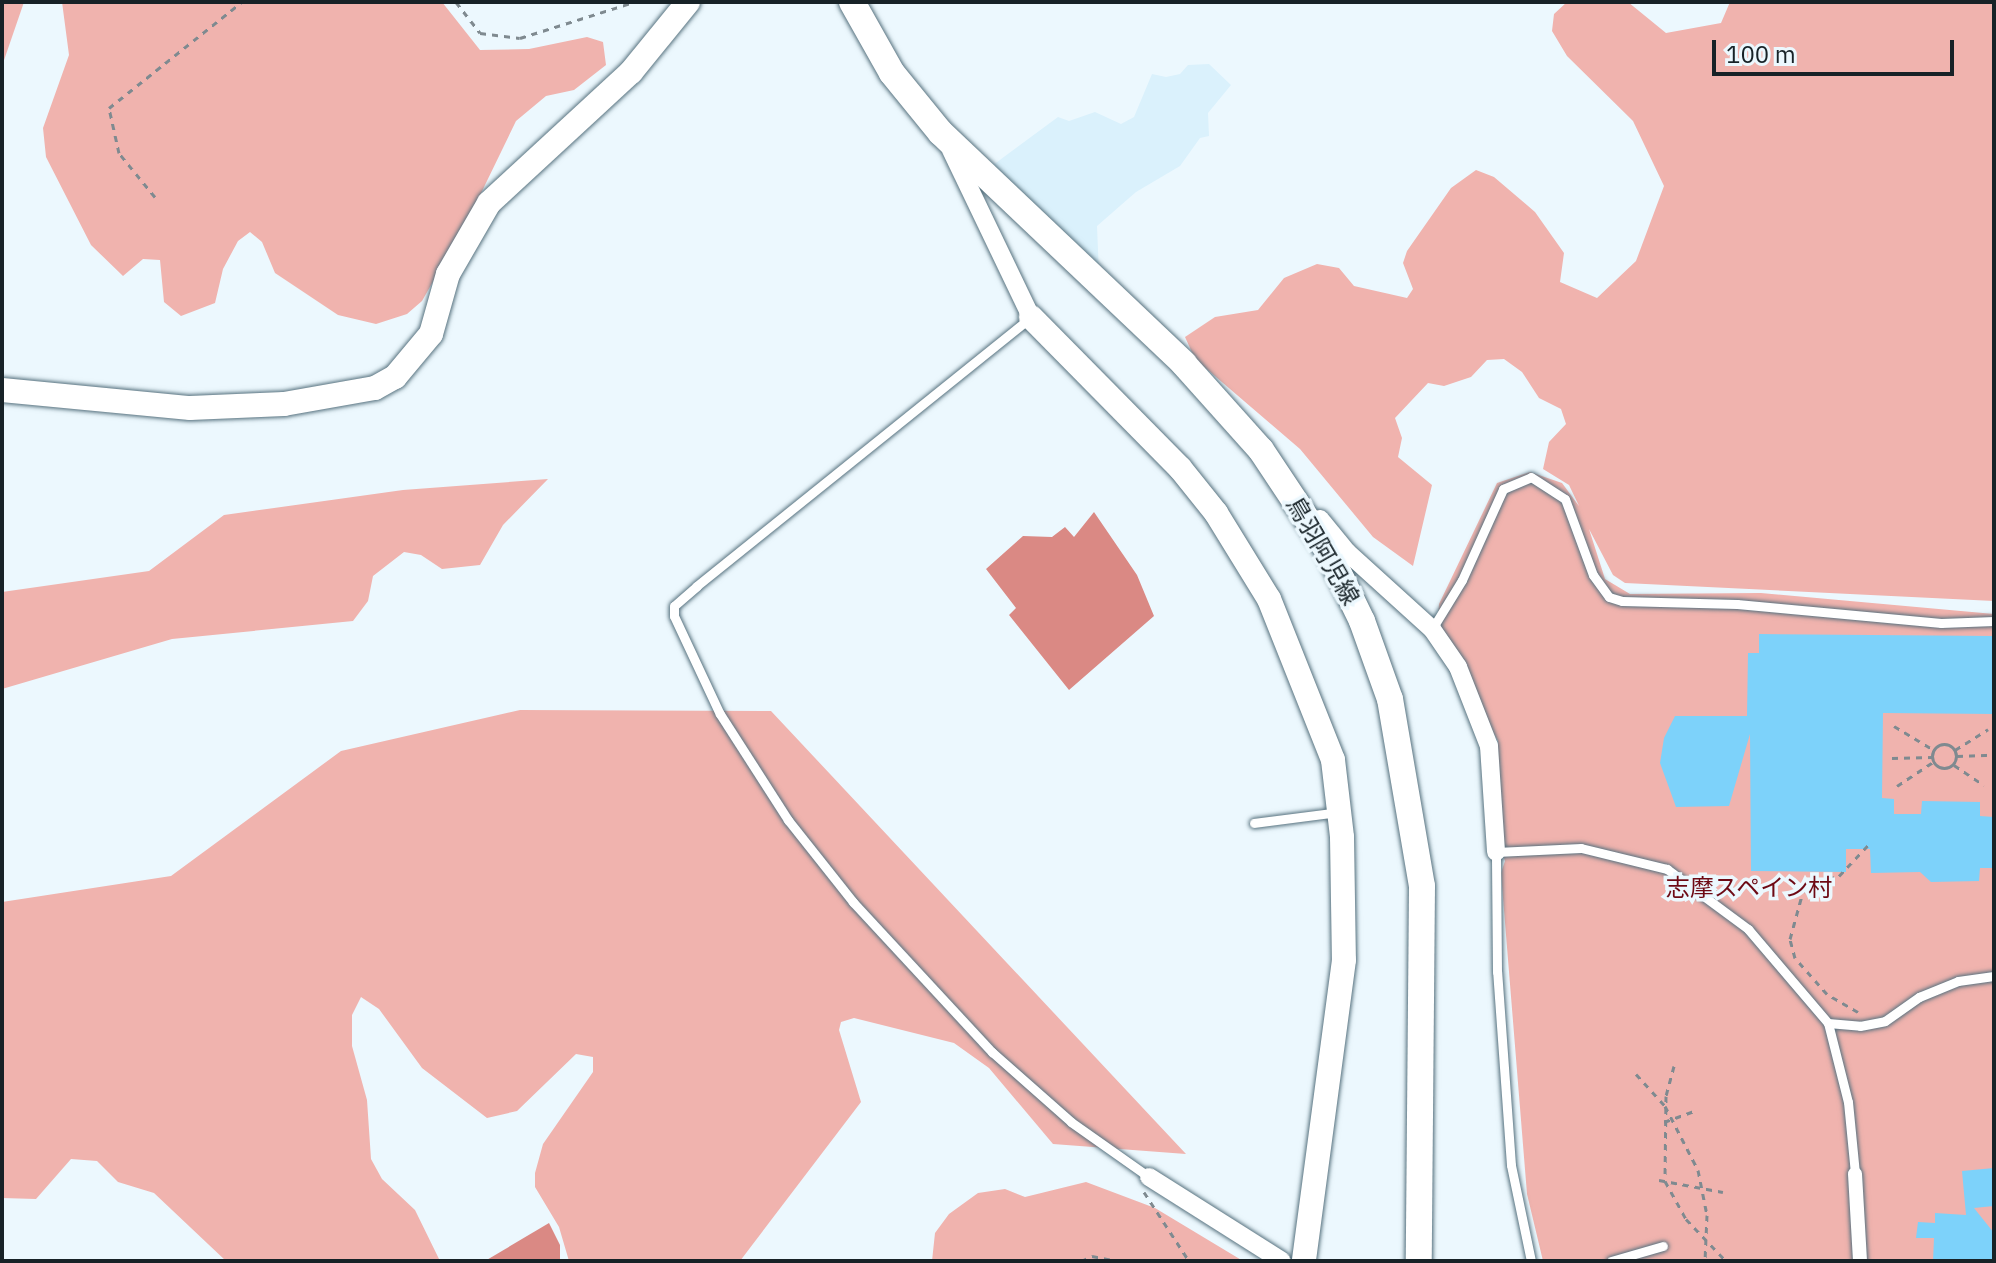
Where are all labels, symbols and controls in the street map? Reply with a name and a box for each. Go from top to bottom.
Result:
scale bar [1716,24,1958,74]
text: 100 m [1726,38,1796,70]
street label: 鳥羽阿児線 [1281,492,1365,610]
park label: 志摩スペイン村 [1665,874,1833,902]

